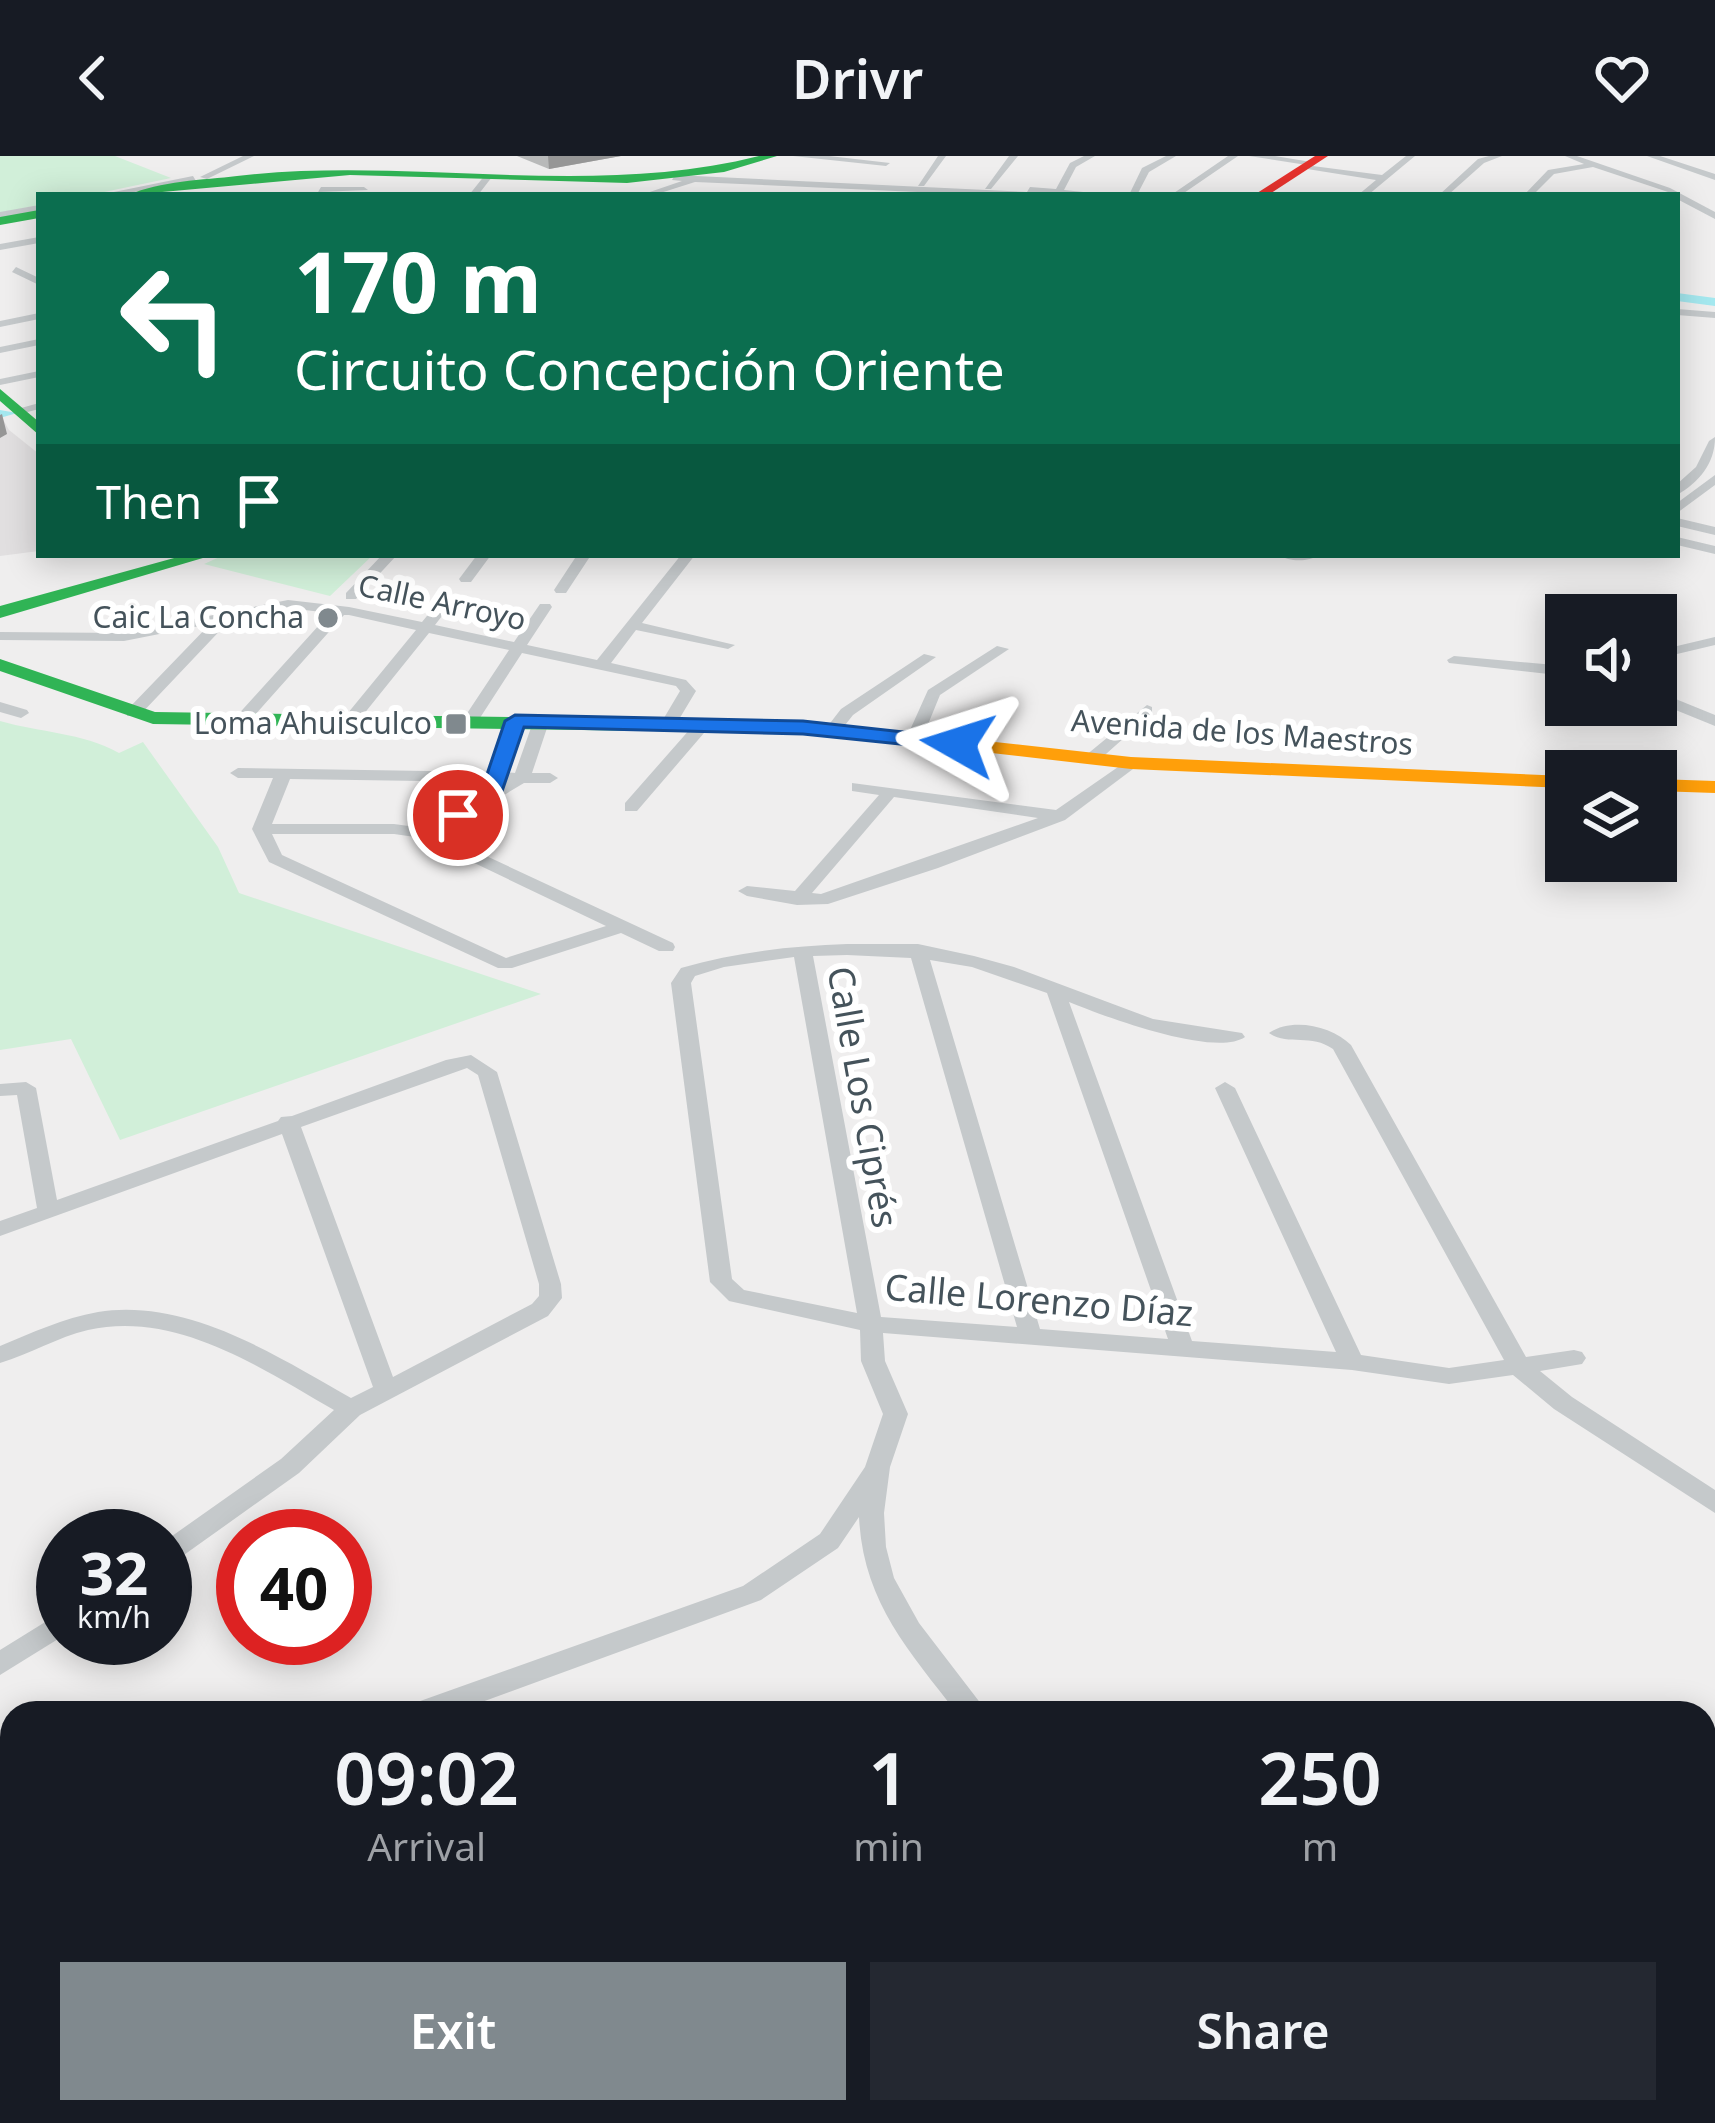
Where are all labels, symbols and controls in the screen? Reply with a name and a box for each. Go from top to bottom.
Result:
text: Drivr [792,41,923,115]
icon: back [60,45,126,111]
icon: heart [1589,45,1655,111]
text: 170 m [294,223,542,338]
icon: left [96,240,252,396]
text: Circuito Concepción Oriente [294,332,1005,406]
icon: arrive [226,468,292,534]
text: Then [96,471,202,532]
street label: Calle Arroyo [355,564,530,639]
map controls [1545,594,1677,882]
button: sound [1545,594,1677,726]
place label: Caic La Concha [93,596,304,637]
marker: Caic La Concha [315,605,341,631]
position arrow [895,681,1021,807]
street label: Avenida de los Maestros [1070,699,1414,764]
place label: Loma Ahuisculco [194,702,432,743]
marker: Loma Ahuisculco [443,711,469,737]
button: layers [1545,750,1677,882]
pin [407,764,509,866]
icon: arrive [425,782,491,848]
street label: Calle Los Ciprés [816,963,911,1231]
street label: Calle Lorenzo Díaz [883,1262,1195,1337]
speed limit sign: 40 [216,1509,372,1665]
text: 32 [80,1531,148,1613]
text: km/h [77,1596,151,1637]
text: 09:02 [334,1728,519,1826]
text: 1 [868,1728,909,1826]
text: 250 [1258,1728,1382,1826]
text: Arrival [367,1819,486,1872]
text: min [853,1819,924,1872]
text: m [1302,1819,1338,1872]
button: Exit [60,1962,846,2100]
button: Share [870,1962,1656,2100]

